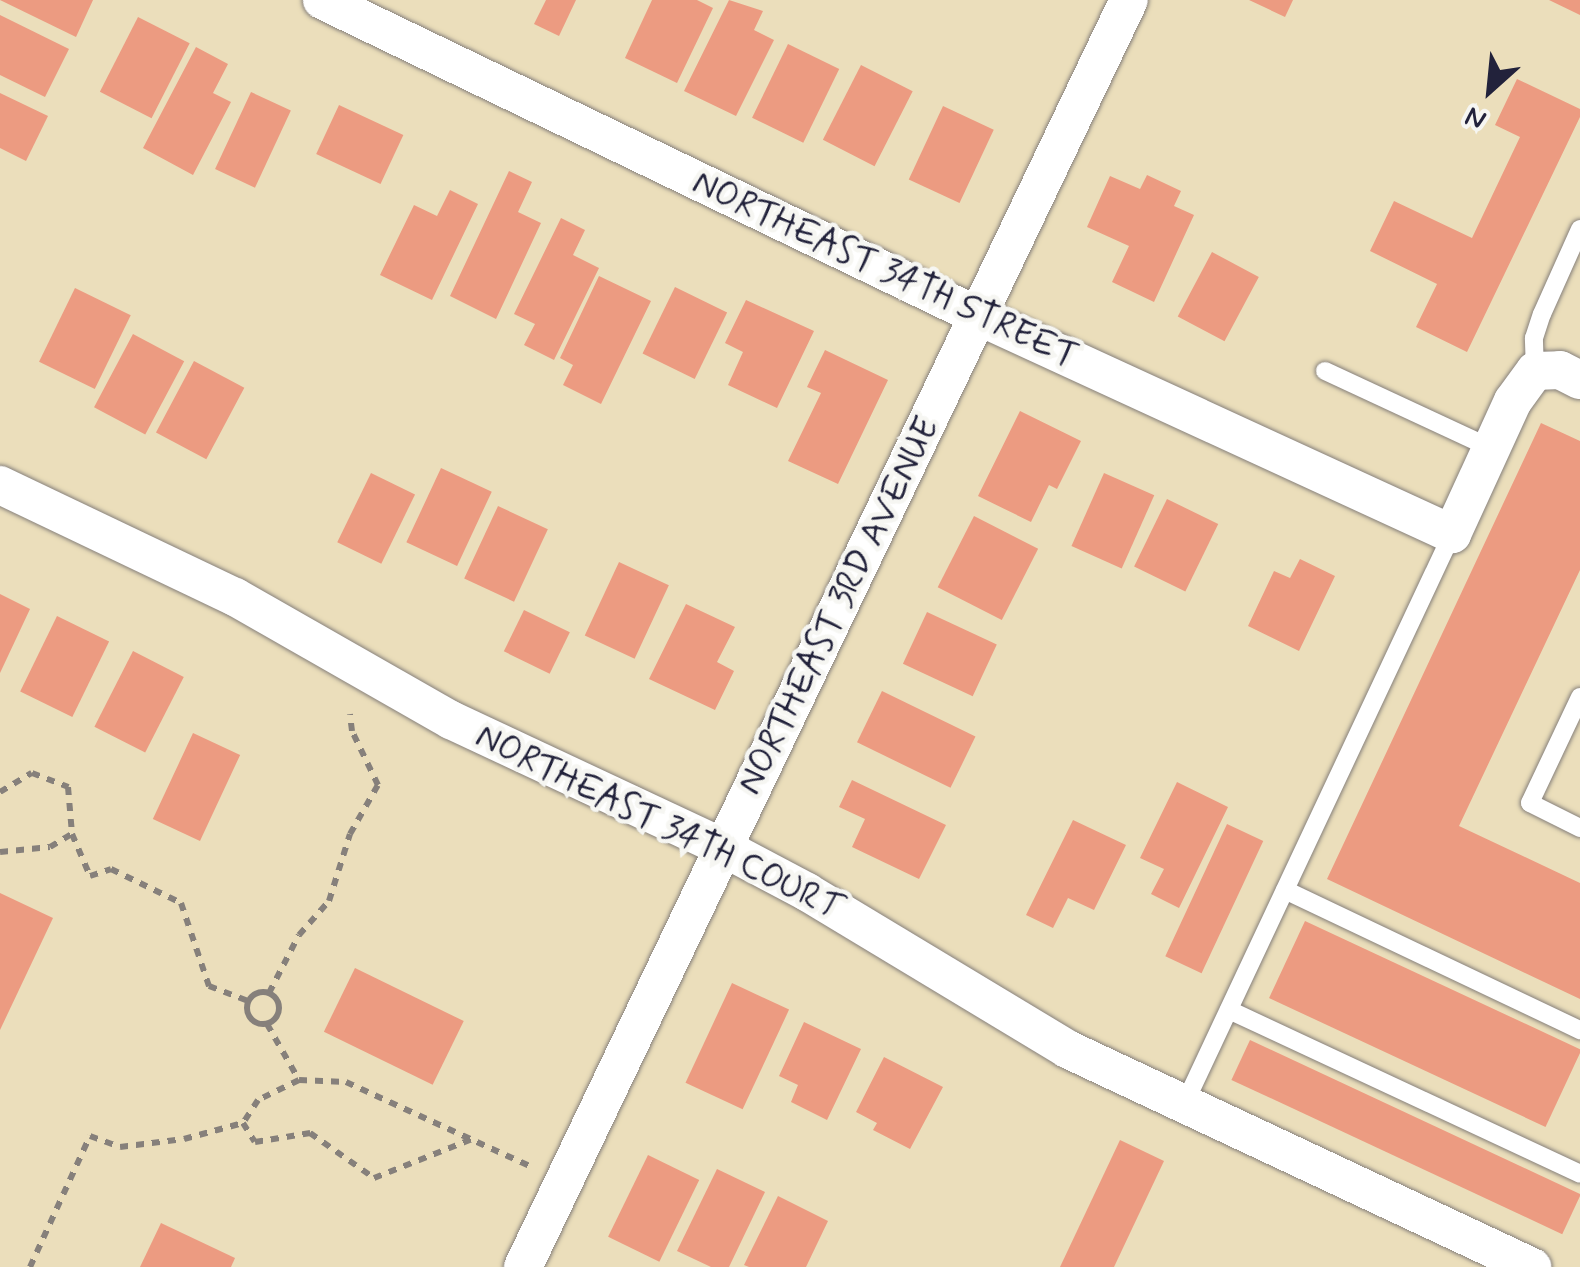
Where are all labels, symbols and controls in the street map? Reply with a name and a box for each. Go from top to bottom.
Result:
north arrow [1440,40,1540,140]
text: N [1459,96,1493,138]
street label: NORTHEAST 34TH STREET [684,161,1086,379]
street label: NORTHEAST 3RD AVENUE [730,411,948,801]
street label: NORTHEAST 34TH COURT [468,715,850,931]

